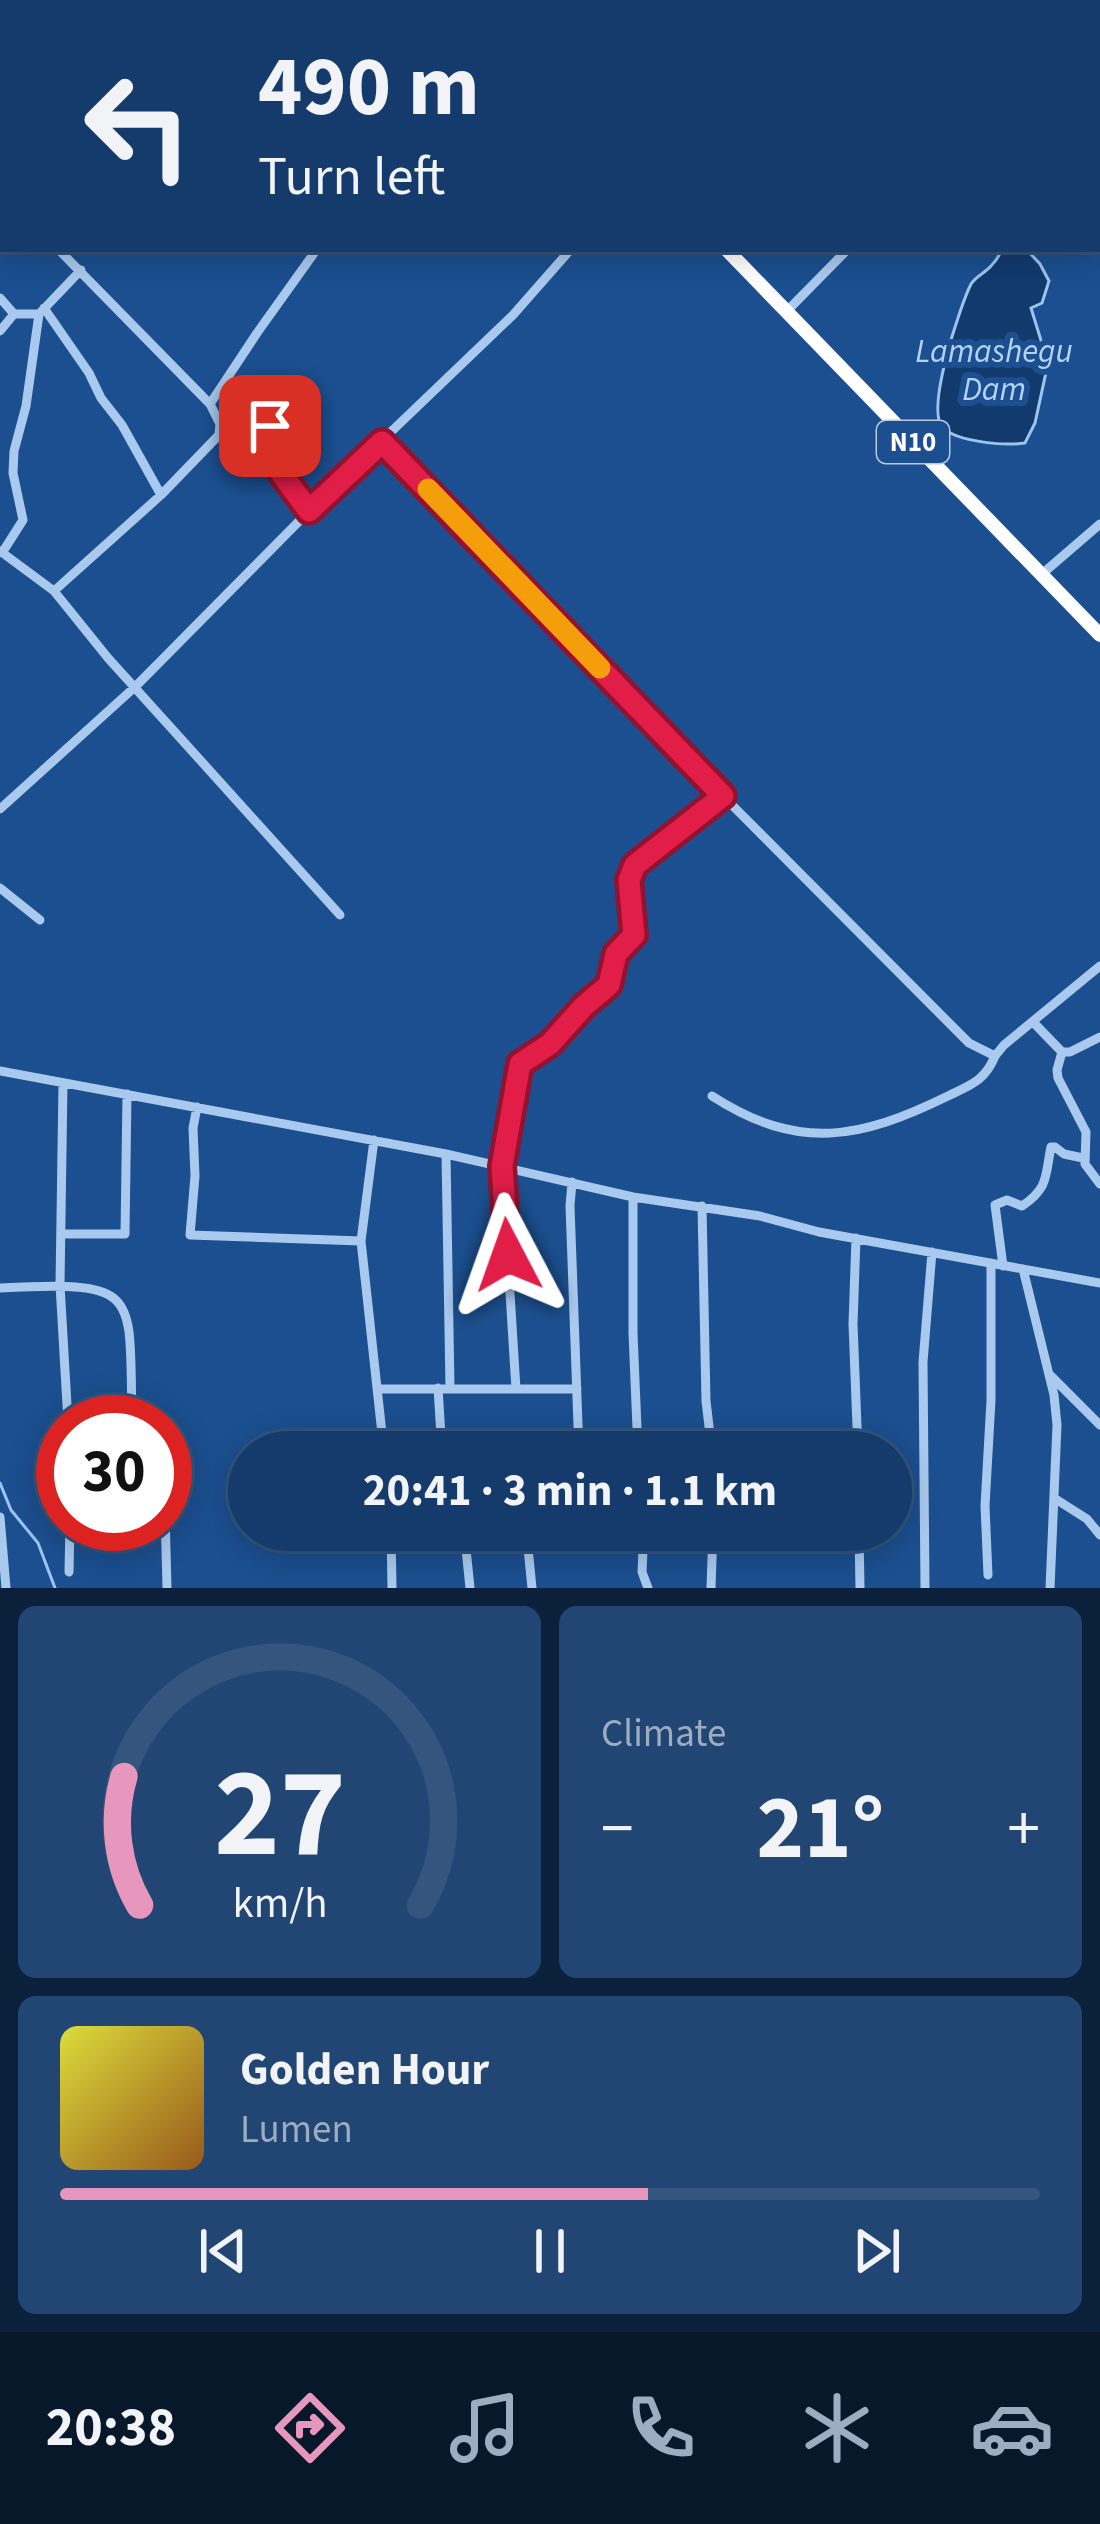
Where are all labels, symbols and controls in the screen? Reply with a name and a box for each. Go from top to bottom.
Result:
text: 490 m [258,28,480,148]
icon: left [60,48,216,204]
text: Turn left [258,139,445,216]
water label: Lamashegu Dam [915,328,1073,413]
pin [219,375,321,477]
icon: arrive [237,393,303,459]
road number: N10 [877,421,949,463]
position arrow [445,1192,571,1318]
speed limit sign: 30 [36,1395,192,1551]
text: 20:41 · 3 min · 1.1 km [363,1459,777,1523]
text: Climate [601,1706,726,1762]
text: 27 [214,1726,345,1904]
text: 21° [757,1765,884,1893]
text: − [601,1782,634,1876]
text: + [1007,1782,1040,1876]
text: km/h [232,1873,327,1934]
text: Golden Hour [240,2038,489,2102]
text: Lumen [240,2102,353,2158]
icon: previous [190,2218,256,2284]
icon: pause [517,2218,583,2284]
icon: next [844,2218,910,2284]
icon: directions [268,2386,352,2470]
icon: music [443,2386,527,2470]
icon: phone [619,2386,703,2470]
icon: climate [795,2386,879,2470]
icon: car [970,2386,1054,2470]
text: 20:38 [46,2390,176,2467]

